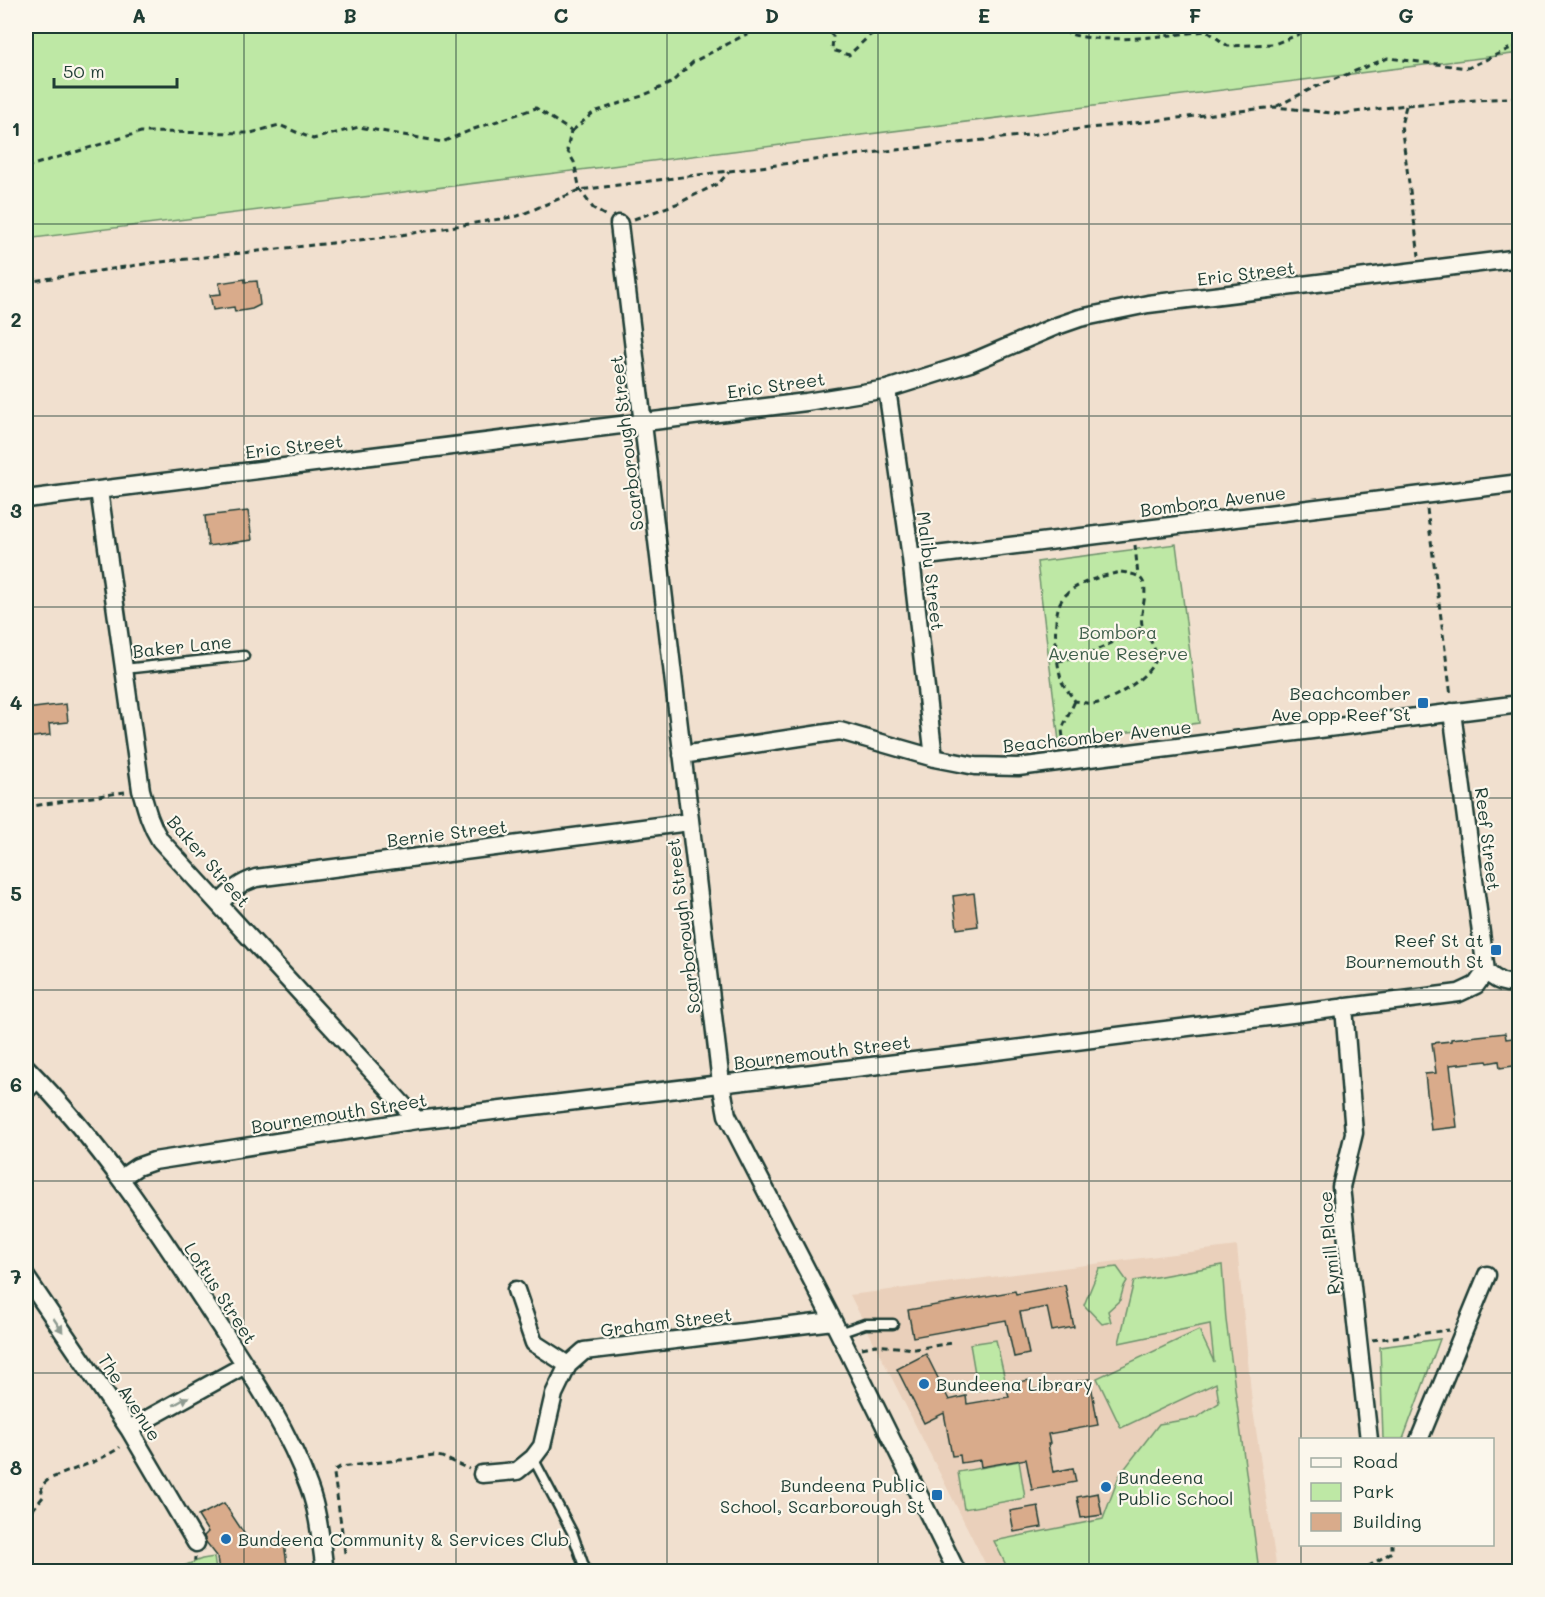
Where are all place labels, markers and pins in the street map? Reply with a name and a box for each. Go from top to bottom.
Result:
place label: Beachcomber Ave opp Reef St [1271,681,1411,726]
marker: Beachcomber Ave opp Reef St [1416,696,1430,710]
place label: Reef St at Bournemouth St [1345,928,1484,973]
marker: Reef St at Bournemouth St [1489,943,1503,957]
place label: Bundeena Library [936,1372,1093,1396]
marker: Bundeena Library [917,1377,931,1391]
place label: Bundeena Public School [1118,1465,1233,1510]
place label: Bundeena Public School, Scarborough St [720,1473,925,1518]
marker: Bundeena Public School [1099,1480,1113,1494]
marker: Bundeena Public School, Scarborough St [930,1488,944,1502]
place label: Bundeena Community & Services Club [238,1527,569,1551]
marker: Bundeena Community & Services Club [219,1532,233,1546]

